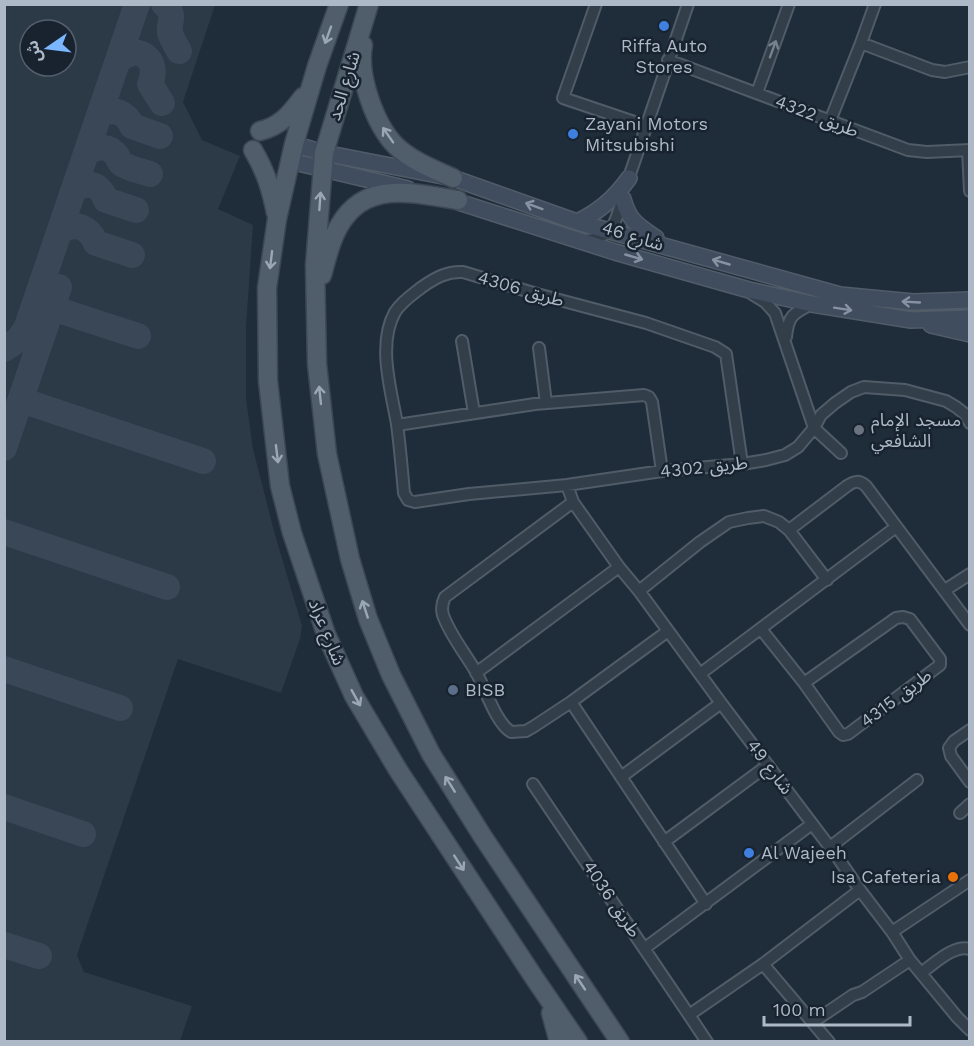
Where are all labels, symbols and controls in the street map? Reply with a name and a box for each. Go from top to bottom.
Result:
north arrow [18,18,78,78]
marker: Riffa Auto Stores [657,19,671,33]
one-way arrow [321,26,332,44]
place label: Riffa Auto Stores [621,35,707,77]
text: ش [22,38,46,64]
one-way arrow [768,40,779,59]
street label: شارع الحد [323,49,368,124]
street label: طريق 4322 [772,90,862,142]
place label: Zayani Motors Mitsubishi [585,113,708,155]
one-way arrow [382,127,394,144]
marker: Zayani Motors Mitsubishi [566,127,580,141]
one-way arrow [315,191,326,211]
one-way arrow [525,200,544,211]
street label: شارع 46 [599,216,666,259]
one-way arrow [265,249,276,269]
one-way arrow [624,252,643,263]
one-way arrow [712,256,731,267]
street label: طريق 4306 [475,266,567,312]
one-way arrow [902,296,922,307]
one-way arrow [833,304,852,315]
one-way arrow [314,386,325,406]
place label: مسجد الإمام الشافعي [871,409,961,454]
marker: مسجد الإمام الشافعي [852,423,866,437]
one-way arrow [271,443,282,463]
street label: طريق 4302 [659,451,749,483]
street label: شارع عراد [301,596,350,670]
one-way arrow [359,600,370,619]
street label: طريق 4315 [856,664,936,732]
place label: BISB [465,679,505,700]
marker: BISB [446,683,460,697]
one-way arrow [350,689,362,706]
street label: شارع 49 [740,735,798,801]
one-way arrow [443,776,455,793]
place label: Al Wajeeh [761,842,847,863]
marker: Al Wajeeh [742,846,756,860]
one-way arrow [453,855,465,871]
street label: طريق 4036 [578,856,646,942]
place label: Isa Cafeteria [831,866,941,887]
marker: Isa Cafeteria [946,870,960,884]
one-way arrow [574,974,586,991]
scale bar [764,989,910,1027]
text: 100 m [773,999,826,1020]

